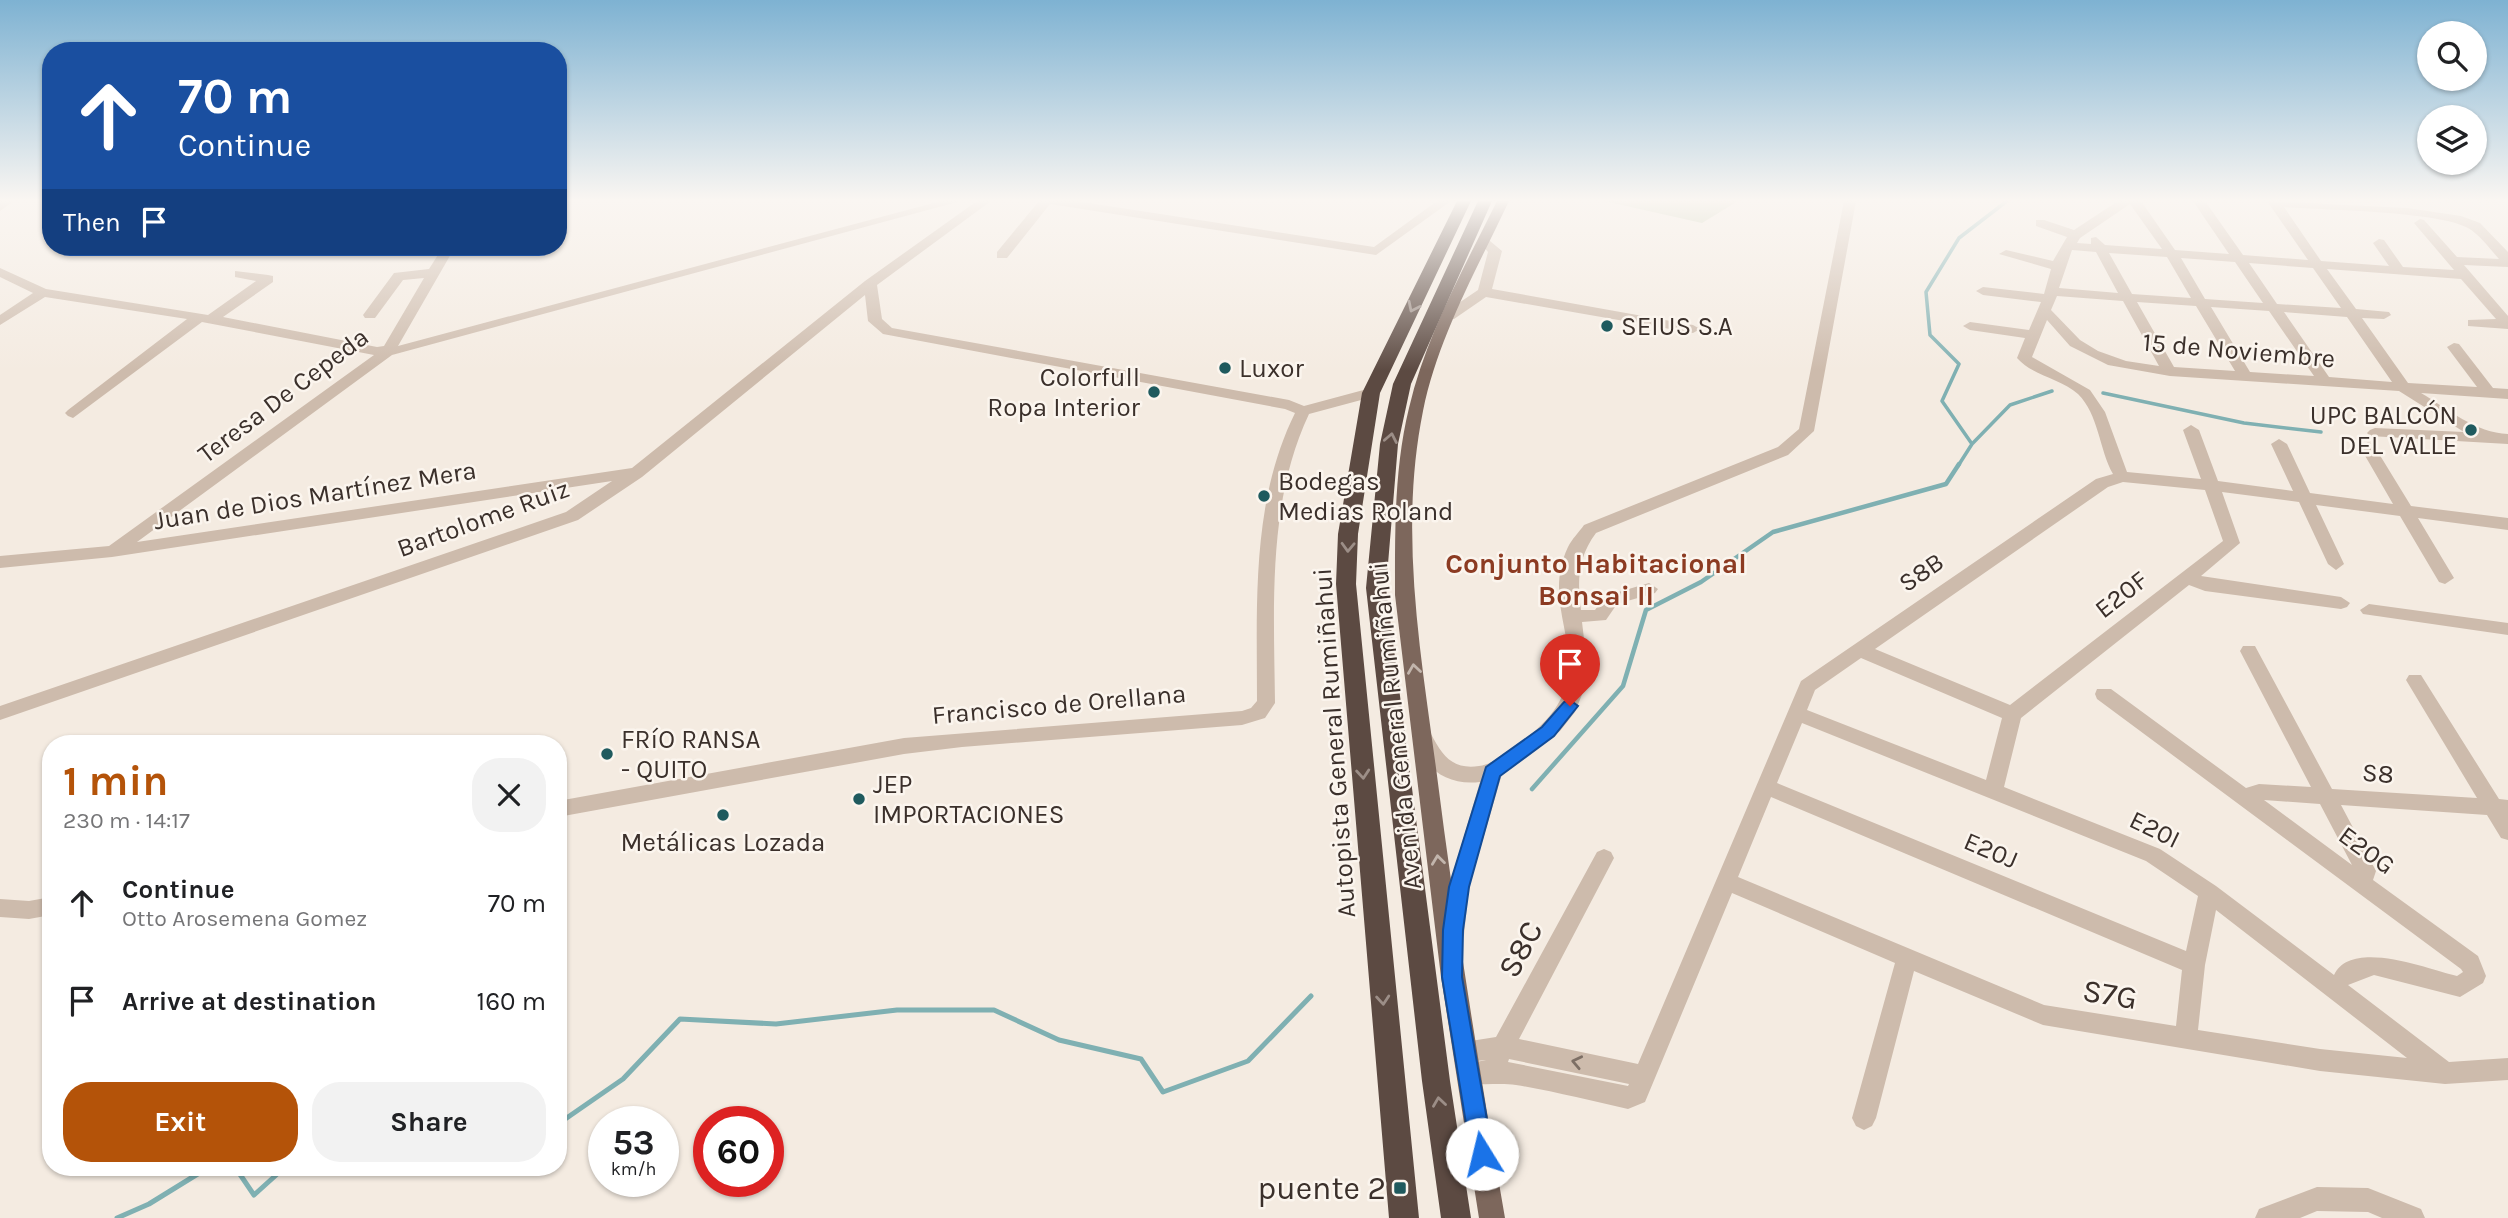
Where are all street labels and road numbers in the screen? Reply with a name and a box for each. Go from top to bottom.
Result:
street label: Teresa De Cepeda [192,321,375,470]
street label: 15 de Noviembre [2141,327,2336,374]
street label: Juan de Dios Martínez Mera [152,455,479,536]
street label: Bartolome Ruiz [393,473,573,564]
street label: S8B [1893,546,1950,599]
street label: Avenida General Rumiñahui [1363,561,1428,891]
street label: E20F [2089,564,2154,625]
street label: Autopista General Rumiñahui [1307,567,1362,919]
street label: Francisco de Orellana [931,678,1187,731]
street label: S8 [2361,757,2395,790]
street label: E20I [2124,804,2185,855]
street label: E20G [2333,820,2401,881]
street label: E20J [1959,825,2022,876]
street label: S8C [1490,915,1551,984]
street label: S7G [2080,972,2140,1017]

